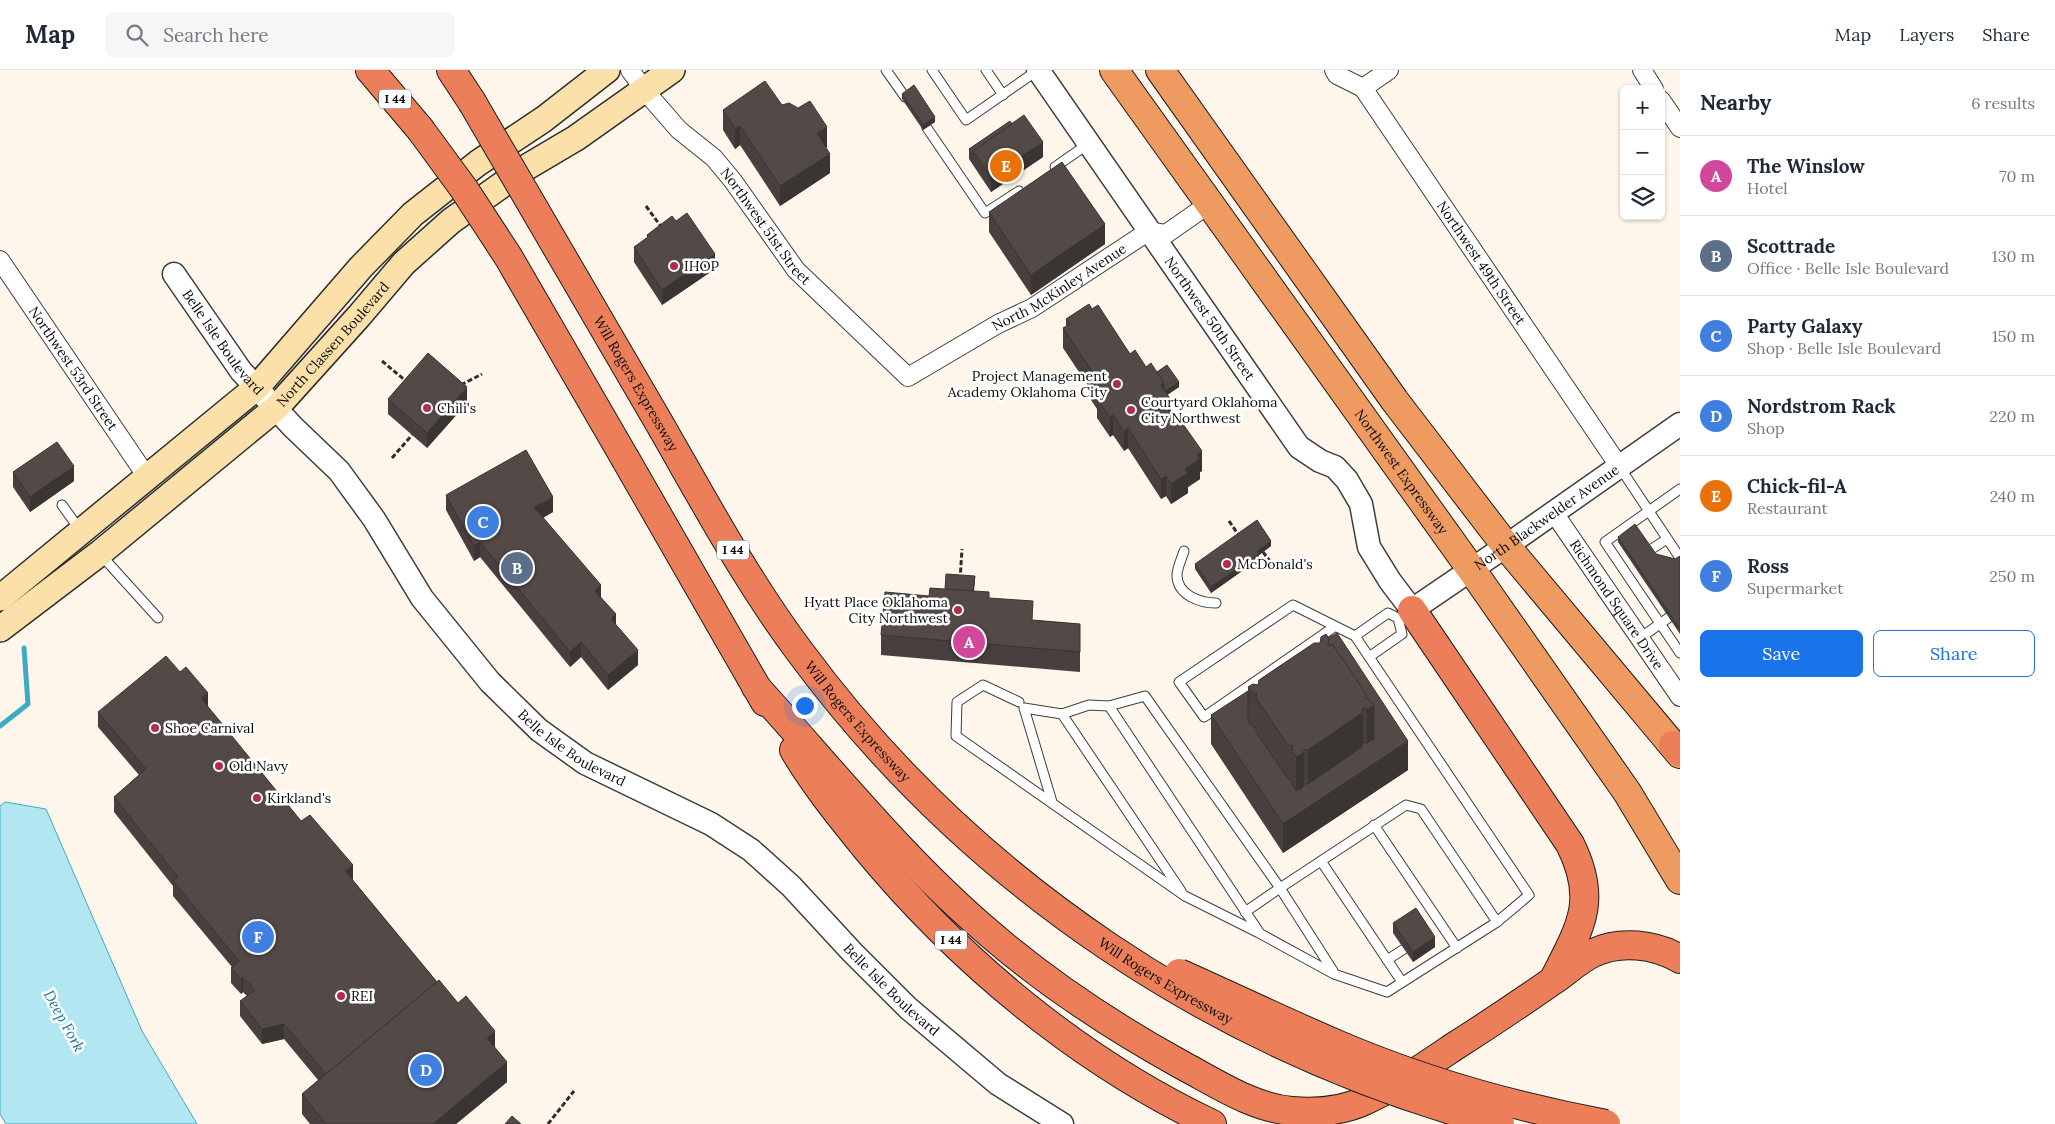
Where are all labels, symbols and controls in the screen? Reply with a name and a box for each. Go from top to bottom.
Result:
search box [105,12,455,57]
text: Map [25,19,75,50]
icon: search [123,21,151,49]
text: Search here [163,23,269,47]
text: Map [1835,23,1871,46]
text: Layers [1899,23,1954,46]
text: Share [1982,23,2030,46]
map controls [1620,85,1665,220]
button: + [1620,85,1665,130]
text: Nearby [1700,89,1771,116]
road number: I 44 [379,90,411,108]
text: 6 results [1971,93,2035,113]
button: − [1620,130,1665,175]
pin: E [990,147,1022,185]
text: The Winslow [1747,154,1865,178]
street label: Northwest 51st Street [717,164,815,289]
text: A [1711,166,1721,186]
text: 70 m [1999,166,2035,186]
button: layers [1620,175,1665,220]
text: Hotel [1747,178,1788,198]
street label: Northwest 49th Street [1433,197,1530,329]
text: Scottrade [1747,234,1835,258]
street label: North McKinley Avenue [988,239,1130,335]
text: B [1711,246,1721,266]
text: 130 m [1992,246,2035,266]
street label: Northwest 50th Street [1161,253,1259,384]
place label: IHOP [684,257,719,275]
text: Office · Belle Isle Boulevard [1747,258,1949,278]
marker: IHOP [668,260,680,272]
street label: North Classen Boulevard [273,278,393,410]
street label: Belle Isle Boulevard [178,286,268,399]
street label: Northwest 53rd Street [25,303,122,434]
street label: Will Rogers Expressway [590,313,683,455]
text: Party Galaxy [1747,314,1862,338]
text: C [1710,326,1722,346]
text: 150 m [1992,326,2035,346]
text: Shop · Belle Isle Boulevard [1747,338,1941,358]
place label: Project Management Academy Oklahoma City [947,367,1108,401]
marker: Project Management Academy Oklahoma City [1111,378,1123,390]
place label: Courtyard Oklahoma City Northwest [1141,393,1278,427]
text: Nordstrom Rack [1747,394,1896,418]
place label: Chili's [437,399,476,417]
marker: Chili's [421,402,433,414]
marker: Courtyard Oklahoma City Northwest [1125,404,1137,416]
street label: Northwest Expressway [1351,406,1453,538]
text: D [1710,406,1722,426]
text: 220 m [1989,406,2035,426]
text: Shop [1747,418,1785,438]
street label: North Blackwelder Avenue [1471,460,1623,574]
text: Chick-fil-A [1747,474,1847,498]
text: E [1711,486,1721,506]
text: 240 m [1990,486,2035,506]
text: Restaurant [1747,498,1828,518]
pin: C [467,503,499,541]
street label: Richmond Square Drive [1566,536,1668,673]
road number: I 44 [717,540,749,560]
pin: B [501,549,533,587]
text: Ross [1747,554,1789,578]
place label: McDonald's [1237,555,1313,573]
marker: McDonald's [1221,558,1233,570]
text: F [1711,566,1721,586]
text: 250 m [1989,566,2035,586]
text: Supermarket [1747,578,1843,598]
place label: Hyatt Place Oklahoma City Northwest [804,593,949,627]
marker: Hyatt Place Oklahoma City Northwest [952,604,964,616]
pin: A [953,623,985,661]
button: Save [1700,630,1863,677]
button: Share [1873,630,2035,677]
street label: Will Rogers Expressway [801,657,915,786]
your location [792,693,818,719]
street label: Belle Isle Boulevard [514,706,629,790]
place label: Shoe Carnival [165,719,254,737]
marker: Shoe Carnival [149,722,161,734]
place label: Old Navy [229,757,289,775]
marker: Old Navy [213,760,225,772]
place label: Kirkland's [267,789,331,807]
marker: Kirkland's [251,792,263,804]
pin: F [242,918,274,956]
road number: I 44 [935,930,967,950]
street label: Will Rogers Expressway [1095,933,1237,1028]
street label: Belle Isle Boulevard [839,939,943,1040]
water label: Deep Fork [40,986,89,1055]
place label: REI [351,987,373,1005]
marker: REI [335,990,347,1002]
pin: D [410,1051,442,1089]

